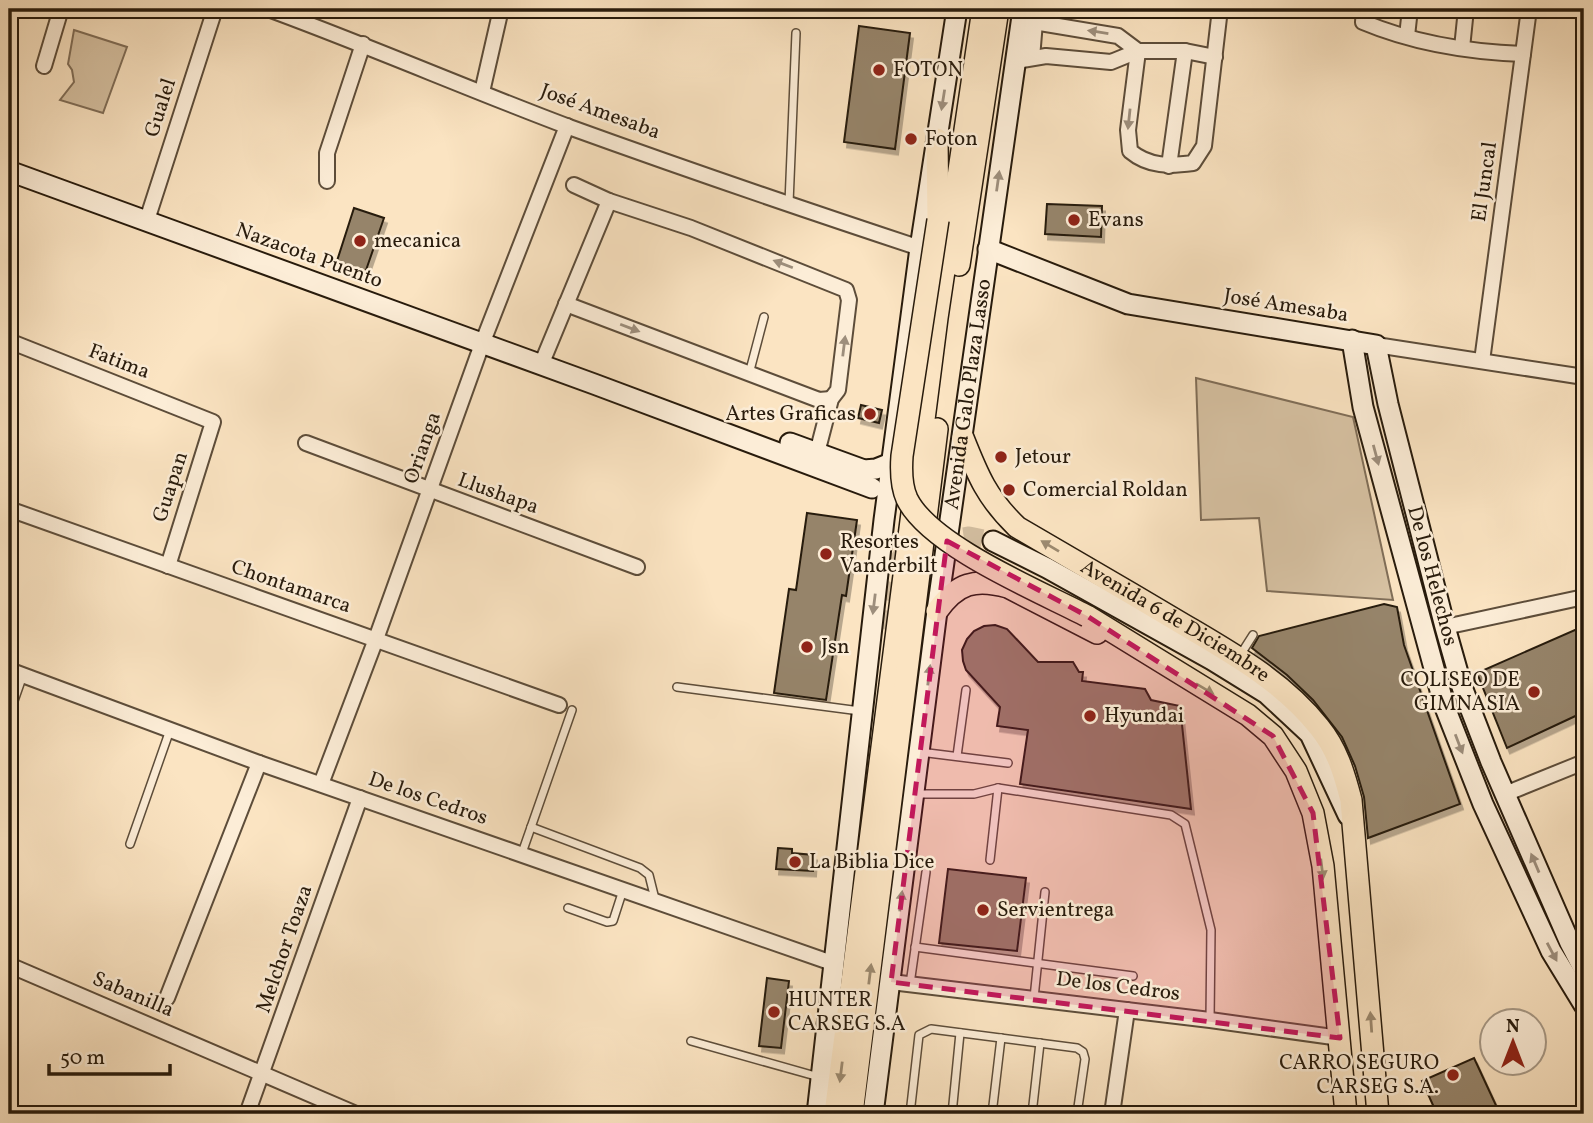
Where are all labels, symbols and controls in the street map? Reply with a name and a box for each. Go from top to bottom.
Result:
one-way arrow [1087,27,1109,38]
place label: FOTON [893,56,963,85]
marker: FOTON [871,62,887,78]
street label: Gualel [138,75,184,141]
street label: José Amesaba [536,77,664,147]
one-way arrow [937,90,948,112]
one-way arrow [1124,108,1135,130]
place label: Foton [925,125,978,154]
marker: Foton [903,131,919,147]
street label: El Juncal [1465,140,1505,224]
one-way arrow [993,170,1004,192]
place label: Evans [1088,206,1144,235]
marker: Evans [1066,212,1082,228]
street label: Nazacota Puento [231,216,387,296]
place label: mecanica [374,227,461,256]
marker: mecanica [352,233,368,249]
one-way arrow [773,258,794,269]
street label: Avenida Galo Plaza Lasso [937,277,999,512]
street label: José Amesaba [1222,282,1350,330]
one-way arrow [619,323,640,334]
one-way arrow [838,335,849,357]
street label: Fatima [84,337,154,387]
place label: Artes Graficas [726,400,856,429]
marker: Artes Graficas [862,406,878,422]
street label: Orianga [397,408,449,488]
place label: Jetour [1015,443,1071,472]
one-way arrow [1371,444,1382,466]
street label: Guapan [146,448,196,526]
marker: Jetour [993,449,1009,465]
street label: Llushapa [453,466,543,522]
place label: Comercial Roldan [1023,476,1188,505]
marker: Comercial Roldan [1001,482,1017,498]
street label: De los Helechos [1399,503,1465,649]
place label: Resortes Vanderbilt [840,528,938,581]
one-way arrow [1041,540,1060,552]
marker: Resortes Vanderbilt [818,546,834,562]
street label: Avenida 6 de Diciembre [1075,552,1276,689]
street label: Chontamarca [227,553,355,621]
one-way arrow [868,593,879,615]
place label: Jsn [821,633,849,662]
marker: Jsn [799,639,815,655]
one-way arrow [923,664,934,686]
place label: COLISEO DE GIMNASIA [1400,666,1520,719]
one-way arrow [1195,683,1214,695]
marker: COLISEO DE GIMNASIA [1526,684,1542,700]
place label: Hyundai [1104,702,1184,731]
marker: Hyundai [1082,708,1098,724]
one-way arrow [1454,734,1465,755]
street label: De los Cedros [364,765,492,833]
place label: La Biblia Dice [809,848,934,877]
one-way arrow [1530,853,1541,874]
marker: La Biblia Dice [787,854,803,870]
one-way arrow [1317,858,1328,880]
street label: Melchor Toaza [250,881,320,1017]
one-way arrow [895,890,906,912]
place label: Servientrega [997,896,1115,925]
marker: Servientrega [975,902,991,918]
one-way arrow [1546,942,1558,961]
one-way arrow [864,962,875,984]
street label: Sabanilla [88,965,178,1025]
street label: De los Cedros [1054,965,1182,1009]
place label: HUNTER CARSEG S.A [788,986,906,1039]
marker: HUNTER CARSEG S.A [766,1004,782,1020]
north arrow [1478,1007,1548,1078]
one-way arrow [1365,1011,1376,1033]
text: N [1506,1014,1520,1040]
scale bar [49,1032,170,1076]
text: 50 m [60,1044,105,1073]
place label: CARRO SEGURO CARSEG S.A. [1279,1049,1439,1102]
one-way arrow [835,1061,846,1083]
marker: CARRO SEGURO CARSEG S.A. [1445,1067,1461,1083]

